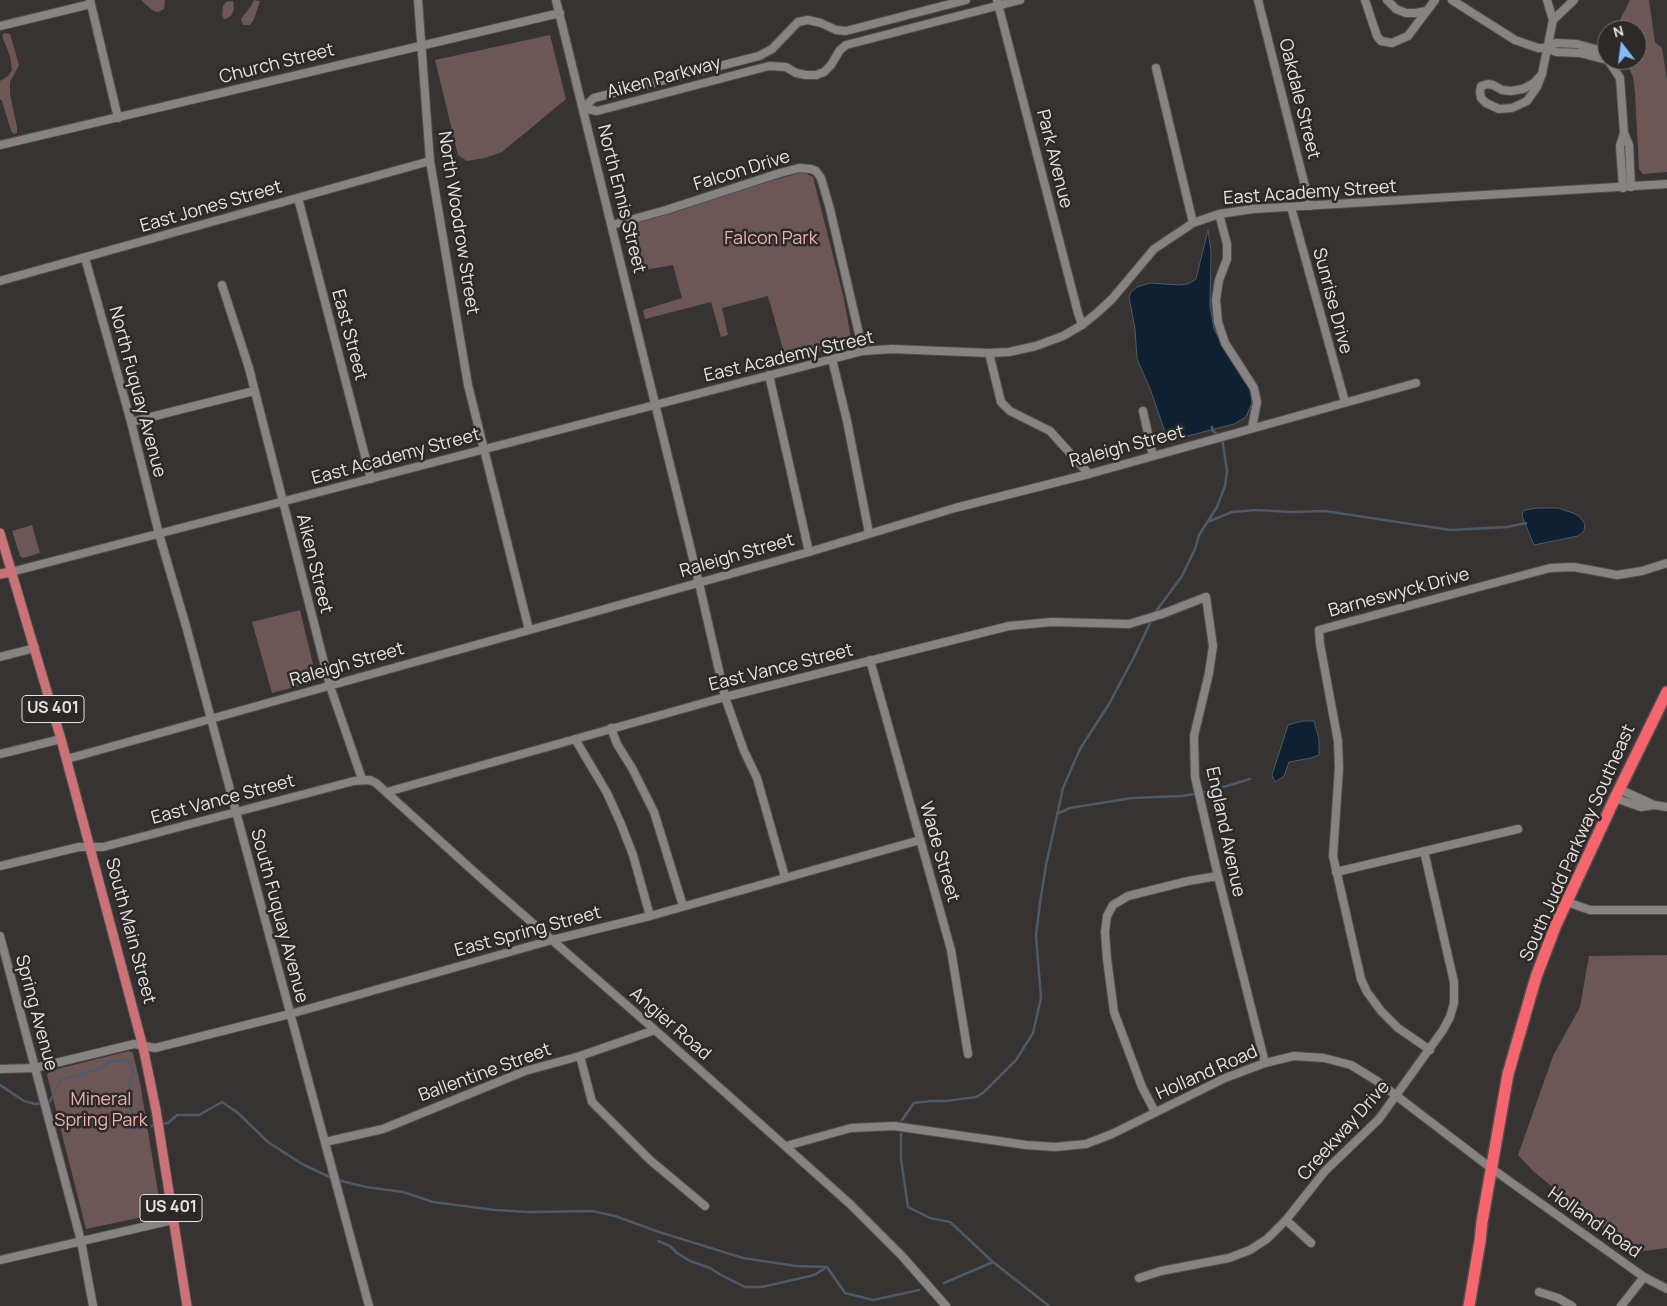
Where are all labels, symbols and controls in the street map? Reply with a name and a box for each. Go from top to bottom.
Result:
north arrow [1597,20,1647,70]
text: N [1611,21,1626,41]
street label: Oakdale Street [1274,36,1324,162]
street label: Church Street [217,39,337,89]
street label: Aiken Parkway [605,52,723,104]
street label: Park Avenue [1031,107,1077,211]
street label: North Ennis Street [592,122,650,276]
street label: North Woodrow Street [433,130,483,316]
street label: Falcon Drive [691,146,793,196]
street label: East Jones Street [138,176,284,238]
street label: East Academy Street [1223,176,1397,210]
park label: Falcon Park [724,228,818,250]
street label: Sunrise Drive [1307,246,1357,356]
street label: East Street [326,287,372,383]
street label: North Fuquay Avenue [104,304,170,480]
street label: East Academy Street [702,327,876,387]
street label: Raleigh Street [1067,421,1187,473]
street label: East Academy Street [309,424,483,490]
street label: Aiken Street [291,512,337,616]
street label: Raleigh Street [677,529,797,583]
street label: Barneswyck Drive [1326,564,1472,622]
street label: Raleigh Street [287,638,407,692]
street label: East Vance Street [707,640,855,696]
road number: US 401 [22,696,84,722]
street label: South Judd Parkway Southeast [1516,721,1640,965]
street label: England Avenue [1201,765,1249,899]
street label: East Vance Street [149,770,297,830]
street label: Wade Street [914,799,964,905]
street label: South Fuquay Avenue [245,827,313,1005]
street label: South Main Street [100,856,160,1006]
street label: East Spring Street [452,902,604,962]
street label: Spring Avenue [10,953,62,1073]
street label: Angier Road [625,983,715,1065]
street label: Ballentine Street [416,1039,554,1107]
street label: Holland Road [1153,1041,1261,1105]
street label: Creekway Drive [1293,1077,1395,1185]
park label: Mineral Spring Park [54,1089,148,1132]
street label: Holland Road [1543,1183,1645,1263]
road number: US 401 [140,1194,202,1222]

